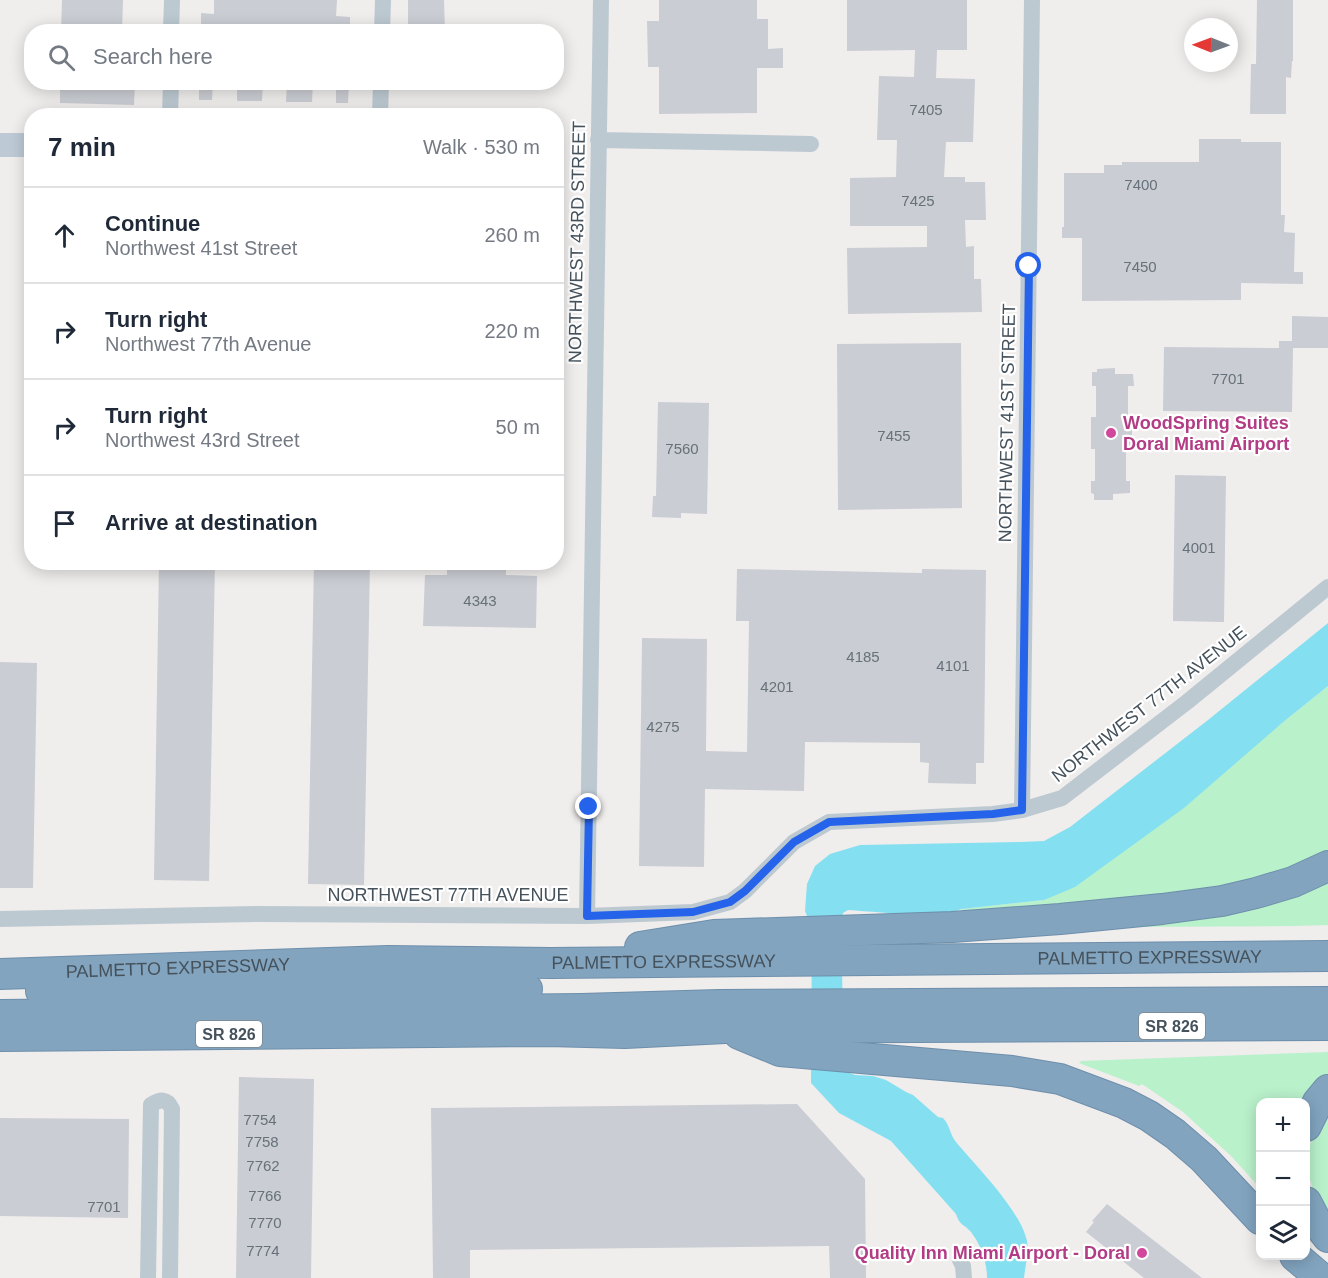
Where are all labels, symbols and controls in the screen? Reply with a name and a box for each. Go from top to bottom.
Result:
north arrow [1184,18,1238,72]
search box [24,24,564,90]
icon: search [45,41,78,74]
text: Search here [93,44,213,69]
house number: 7405 [909,101,943,118]
street label: NORTHWEST 43RD STREET [565,121,589,363]
text: 7 min [48,132,116,162]
text: Walk · 530 m [423,136,540,158]
house number: 7400 [1124,176,1158,193]
house number: 7425 [901,192,935,209]
text: Continue [105,211,200,236]
icon: ahead [48,219,81,252]
text: 260 m [484,224,540,246]
text: Northwest 41st Street [105,237,297,259]
route start [1015,252,1041,278]
house number: 7450 [1123,258,1157,275]
street label: NORTHWEST 41ST STREET [995,303,1019,543]
text: Turn right [105,307,207,332]
icon: right [48,315,81,348]
text: 220 m [484,320,540,342]
text: Northwest 77th Avenue [105,333,311,355]
house number: 7701 [1211,370,1245,387]
text: Turn right [105,403,207,428]
icon: right [48,411,81,444]
place label: WoodSpring Suites Doral Miami Airport [1123,413,1289,454]
text: 50 m [496,416,540,438]
marker: WoodSpring Suites Doral Miami Airport [1104,426,1118,440]
house number: 7455 [877,427,911,444]
text: Northwest 43rd Street [105,429,300,451]
house number: 7560 [665,440,699,457]
icon: arrive [48,507,81,540]
text: Arrive at destination [105,510,318,535]
house number: 4001 [1182,539,1216,556]
house number: 4343 [463,592,497,609]
street label: NORTHWEST 77TH AVENUE [1048,622,1250,786]
house number: 4185 [846,648,880,665]
house number: 4101 [936,657,970,674]
house number: 4201 [760,678,794,695]
house number: 4275 [646,718,680,735]
route end [575,793,601,819]
street label: NORTHWEST 77TH AVENUE [327,885,569,905]
street label: PALMETTO EXPRESSWAY [1037,947,1262,969]
street label: PALMETTO EXPRESSWAY [551,951,776,973]
street label: PALMETTO EXPRESSWAY [65,954,290,982]
road number: SR 826 [1139,1013,1205,1039]
road number: SR 826 [196,1021,262,1047]
map controls [1256,1098,1310,1260]
button: + [1256,1098,1310,1152]
house number: 7754 [243,1111,277,1128]
house number: 7758 [245,1133,279,1150]
button: − [1256,1152,1310,1206]
house number: 7762 [246,1157,280,1174]
house number: 7766 [248,1187,282,1204]
house number: 7701 [87,1198,121,1215]
button: layers [1256,1206,1310,1260]
house number: 7770 [248,1214,282,1231]
house number: 7774 [246,1242,280,1259]
place label: Quality Inn Miami Airport - Doral [855,1243,1130,1263]
marker: Quality Inn Miami Airport - Doral [1135,1246,1149,1260]

